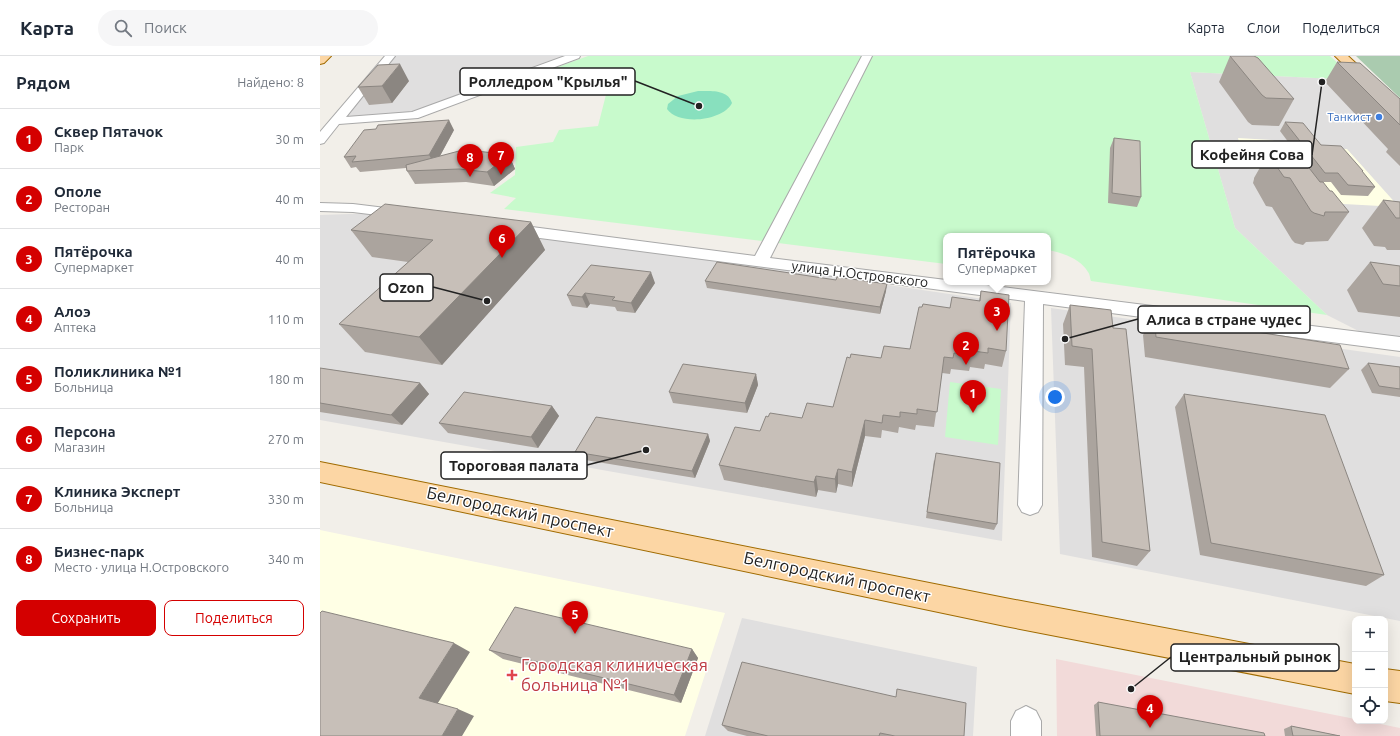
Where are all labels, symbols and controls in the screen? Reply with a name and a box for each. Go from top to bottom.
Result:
search box [98,10,378,46]
text: Карта [20,17,74,39]
icon: search [112,17,134,39]
text: Поиск [144,19,187,36]
text: Карта [1187,20,1225,36]
text: Слои [1247,20,1280,36]
text: Поделиться [1302,20,1380,36]
callout: Ролледром "Крылья" [460,68,635,95]
text: Рядом [16,73,71,92]
text: Ролледром "Крылья" [469,73,627,90]
text: Найдено: 8 [237,75,304,89]
place label: Танкист [1327,110,1372,123]
marker: Танкист [1374,112,1384,122]
text: Сквер Пятачок [54,123,163,140]
text: 1 [25,132,33,146]
text: 30 m [275,132,304,146]
text: Парк [54,140,84,154]
callout: Кофейня Сова [1192,141,1312,168]
pin: 7 [488,142,514,175]
pin: 8 [457,144,483,177]
text: Кофейня Сова [1200,146,1304,163]
text: Ополе [54,183,102,200]
text: 2 [25,192,33,206]
text: 40 m [275,192,304,206]
text: Ресторан [54,200,110,214]
pin: 6 [489,225,515,258]
popup [943,233,1051,285]
text: Пятёрочка [54,243,133,260]
text: Пятёрочка [957,244,1036,261]
text: 3 [25,252,33,266]
text: 40 m [275,252,304,266]
street label: улица Н.Островского [791,258,929,290]
text: Супермаркет [54,260,134,274]
text: Супермаркет [957,261,1037,275]
callout: Ozon [380,274,433,301]
text: Ozon [388,279,424,296]
pin: 3 [984,298,1010,331]
text: Алоэ [54,303,91,320]
callout: Алиса в стране чудес [1138,306,1310,333]
text: Алиса в стране чудес [1146,311,1302,328]
text: 4 [25,312,33,326]
text: 110 m [268,312,304,326]
text: Аптека [54,320,96,334]
pin: 2 [953,332,979,365]
text: Поликлиника №1 [54,363,183,380]
text: 5 [25,372,33,386]
text: 180 m [268,372,304,386]
text: Больница [54,380,113,394]
pin: 1 [960,380,986,413]
your location [1045,387,1065,407]
text: Персона [54,423,116,440]
text: 6 [25,432,33,446]
text: 270 m [268,432,304,446]
text: Магазин [54,440,105,454]
callout: Тороговая палата [441,452,587,479]
text: Тороговая палата [449,457,579,474]
street label: Белгородский проспект [425,482,616,541]
text: Клиника Эксперт [54,483,180,500]
text: 7 [25,492,33,506]
text: 330 m [268,492,304,506]
text: Больница [54,500,113,514]
text: Бизнес-парк [54,543,144,560]
street label: Белгородский проспект [742,547,933,606]
text: 8 [25,552,33,566]
text: 340 m [268,552,304,566]
text: Место · улица Н.Островского [54,560,229,574]
button: Сохранить [16,600,156,636]
button: Поделиться [164,600,304,636]
pin: 5 [562,601,588,634]
map controls [1352,616,1388,724]
button: + [1352,616,1388,652]
callout: Центральный рынок [1171,644,1339,671]
text: Центральный рынок [1179,648,1332,665]
button: − [1352,652,1388,688]
place label: Городская клиническая больница №1 [521,655,708,694]
marker: Городская клиническая больница №1 [506,669,518,681]
button: locate [1352,688,1388,724]
pin: 4 [1137,695,1163,728]

